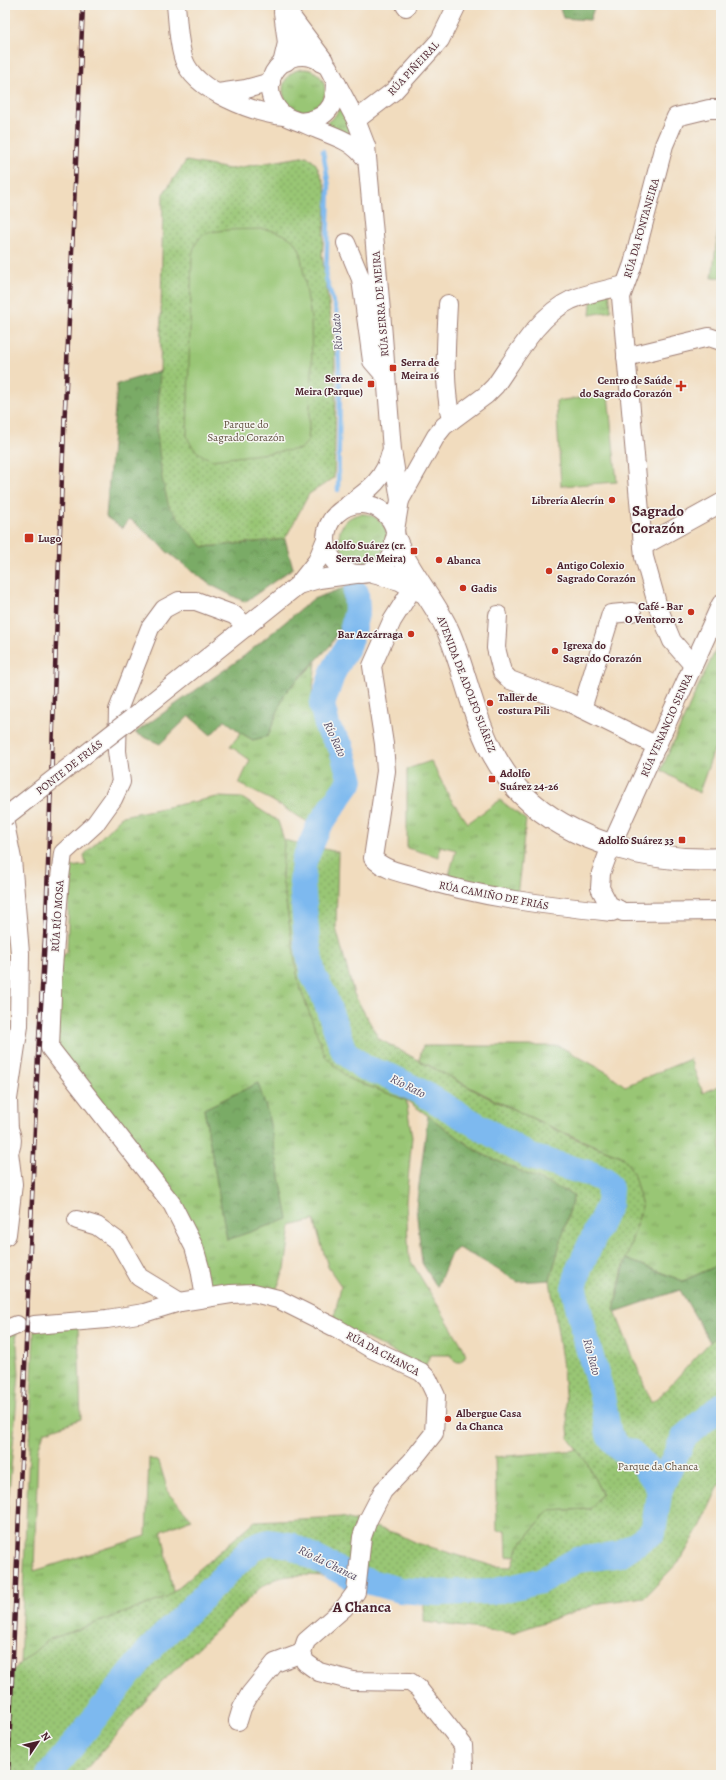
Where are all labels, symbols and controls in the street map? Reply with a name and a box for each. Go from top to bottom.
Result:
street label: RÚA PIÑEIRAL [384,37,443,99]
street label: RÚA DA FONTANEIRA [620,176,663,280]
street label: RÚA SERRA DE MEIRA [368,250,393,358]
water label: Río Rato [328,313,346,351]
place label: Serra de Meira 16 [401,355,439,383]
marker: Serra de Meira 16 [388,363,398,373]
place label: Serra de Meira (Parque) [295,371,363,399]
place label: Centro de Saúde do Sagrado Corazón [580,373,672,401]
marker: Serra de Meira (Parque) [366,379,376,389]
marker: Centro de Saúde do Sagrado Corazón [675,380,687,392]
park label: Parque do Sagrado Corazón [208,417,284,445]
place label: Librería Alecrín [531,493,604,508]
marker: Librería Alecrín [607,495,617,505]
district label: Sagrado Corazón [632,501,685,538]
place label: Lugo [38,531,61,546]
marker: Lugo [23,532,35,544]
place label: Adolfo Suárez (cr. Serra de Meira) [324,538,406,566]
marker: Adolfo Suárez (cr. Serra de Meira) [409,546,419,556]
place label: Abanca [446,553,482,568]
marker: Abanca [434,555,444,565]
place label: Antigo Colexio Sagrado Corazón [556,558,636,586]
marker: Antigo Colexio Sagrado Corazón [544,566,554,576]
place label: Gadis [471,581,498,596]
marker: Gadis [458,583,468,593]
place label: Café - Bar O Ventorro 2 [625,599,684,627]
marker: Café - Bar O Ventorro 2 [686,607,696,617]
street label: AVENIDA DE ADOLFO SUÁREZ [433,613,500,755]
place label: Bar Azcárraga [338,627,404,642]
marker: Bar Azcárraga [406,629,416,639]
place label: Igrexa do Sagrado Corazón [563,638,642,666]
marker: Igrexa do Sagrado Corazón [550,646,560,656]
street label: RÚA VENANCIO SENRA [637,671,696,779]
place label: Taller de costura Pili [498,690,550,718]
marker: Taller de costura Pili [485,698,495,708]
water label: Río Rato [320,719,350,759]
street label: PONTE DE FRIÁS [33,736,106,798]
place label: Adolfo Suárez 24-26 [499,766,559,794]
marker: Adolfo Suárez 24-26 [487,774,497,784]
place label: Adolfo Suárez 33 [598,833,674,848]
marker: Adolfo Suárez 33 [677,835,687,845]
street label: RÚA CAMIÑO DE FRIÁS [438,877,550,914]
street label: RÚA RÍO MOSA [48,879,68,952]
water label: Río Rato [388,1070,428,1102]
street label: RÚA DA CHANCA [343,1328,423,1379]
water label: Río Rato [579,1337,605,1377]
place label: Albergue Casa da Chanca [455,1406,522,1434]
marker: Albergue Casa da Chanca [443,1414,453,1424]
park label: Parque da Chanca [618,1459,699,1474]
water label: Río da Chanca [296,1542,361,1584]
district label: A Chanca [332,1597,392,1617]
north arrow [18,1722,58,1762]
text: N [37,1729,54,1744]

